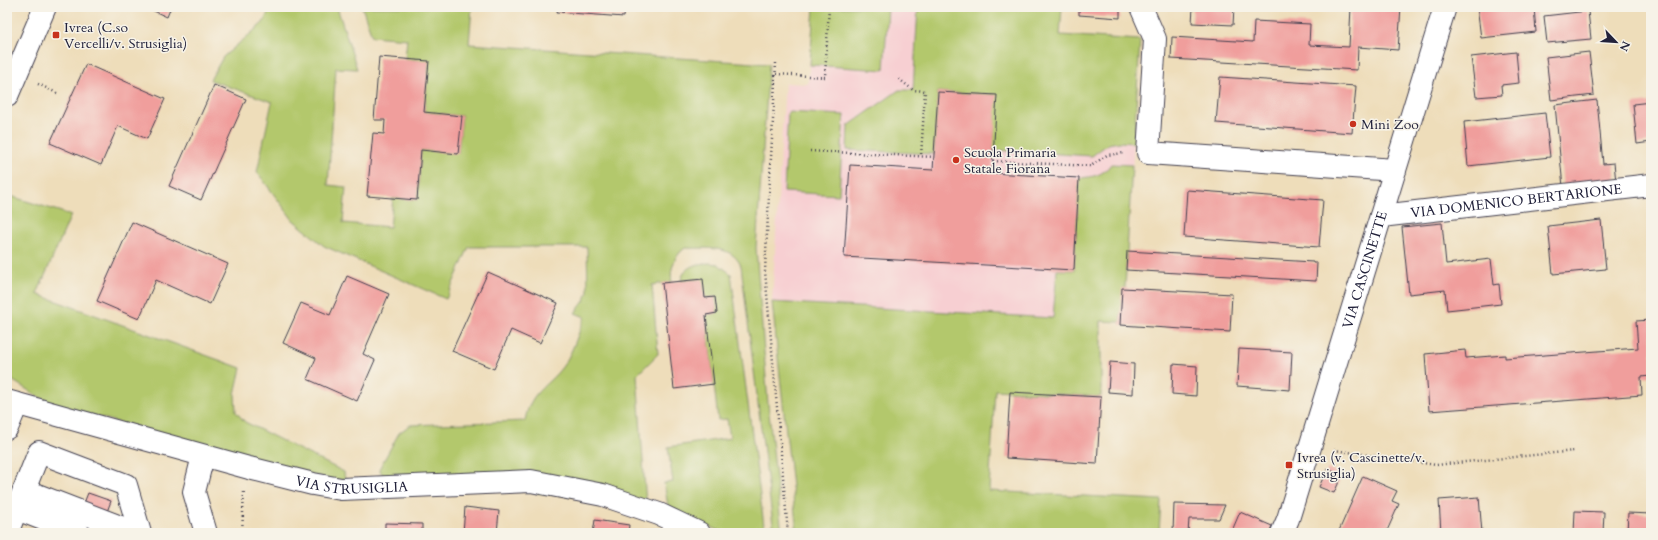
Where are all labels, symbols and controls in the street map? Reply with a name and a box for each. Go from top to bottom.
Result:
place label: Ivrea (C.so Vercelli/v. Strusiglia) [64,18,187,53]
north arrow [1596,22,1636,62]
marker: Ivrea (C.so Vercelli/v. Strusiglia) [51,30,61,40]
text: N [1616,39,1633,54]
place label: Mini Zoo [1361,115,1419,134]
marker: Mini Zoo [1348,119,1358,129]
place label: Scuola Primaria Statale Fiorana [964,143,1056,178]
marker: Scuola Primaria Statale Fiorana [951,155,961,165]
street label: VIA DOMENICO BERTARIONE [1409,179,1623,222]
street label: VIA CASCINETTE [1338,208,1391,331]
place label: Ivrea (v. Cascinette/v. Strusiglia) [1297,448,1425,483]
marker: Ivrea (v. Cascinette/v. Strusiglia) [1284,460,1294,470]
street label: VIA STRUSIGLIA [293,470,409,498]

